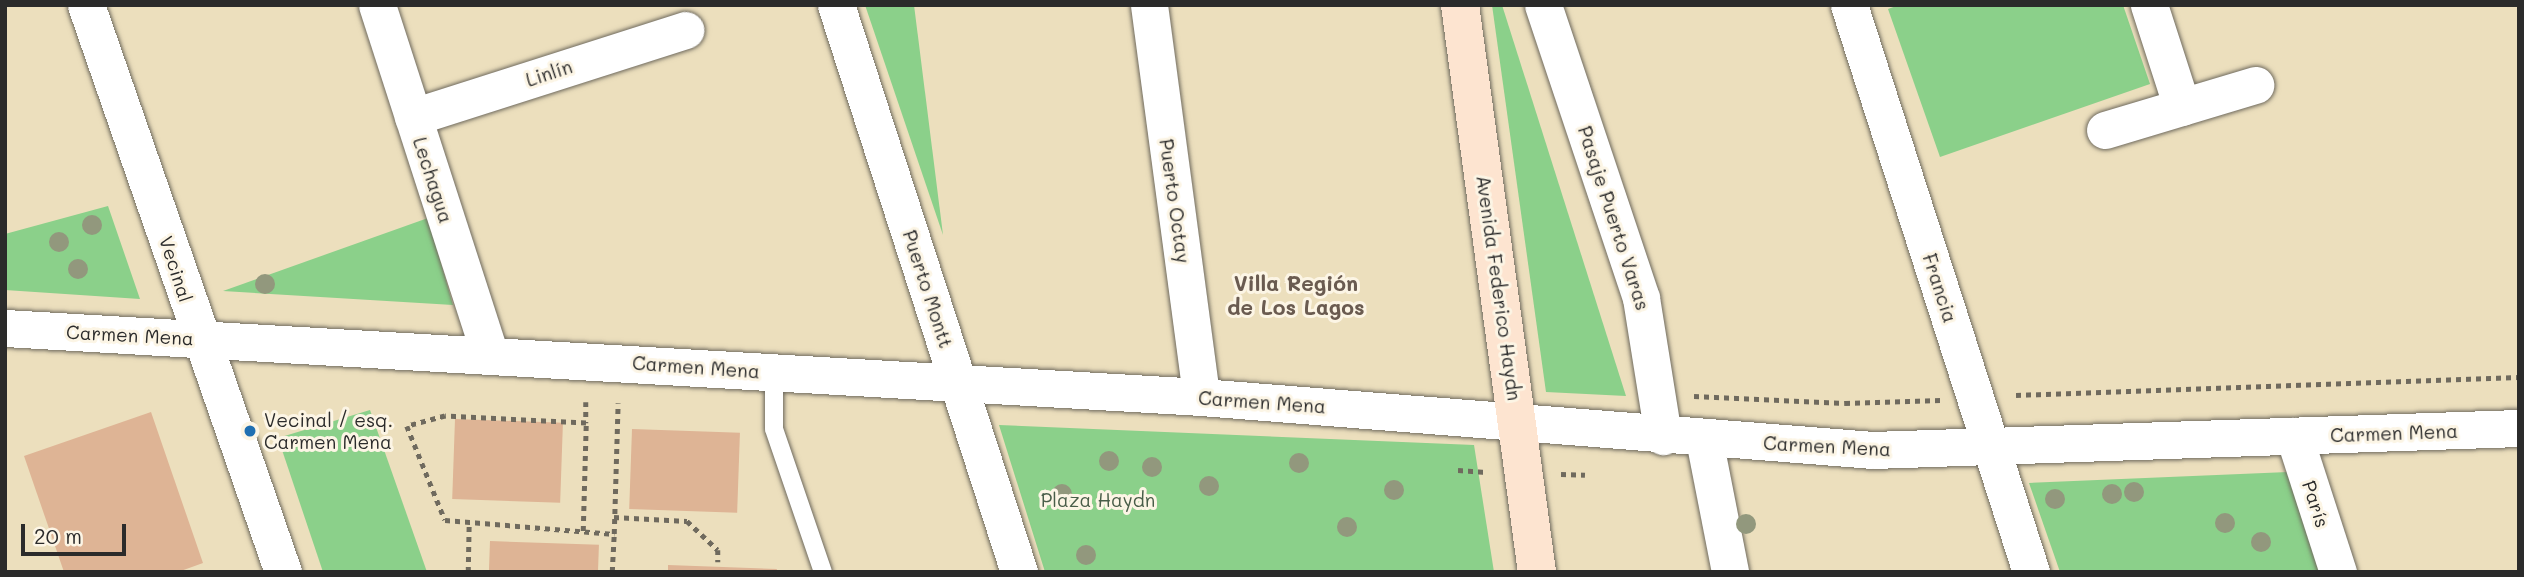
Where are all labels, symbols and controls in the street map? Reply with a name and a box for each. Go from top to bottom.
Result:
street label: Linlín [523,55,575,91]
street label: Pasaje Puerto Varas [1573,123,1655,313]
street label: Lechagua [408,134,458,226]
street label: Puerto Octay [1155,137,1195,265]
street label: Avenida Federico Haydn [1472,174,1526,402]
street label: Puerto Montt [898,227,958,351]
street label: Vecinal [155,233,197,305]
street label: Francia [1918,251,1962,325]
district label: Villa Región de Los Lagos [1227,270,1365,320]
street label: Carmen Mena [66,320,194,350]
street label: Carmen Mena [632,351,760,383]
street label: Carmen Mena [1198,386,1326,418]
place label: Vecinal / esq. Carmen Mena [264,409,393,453]
street label: Carmen Mena [2330,419,2458,447]
marker: Vecinal / esq. Carmen Mena [242,423,258,439]
street label: Carmen Mena [1763,431,1891,461]
street label: París [2298,478,2334,530]
park label: Plaza Haydn [1041,489,1155,511]
scale bar [24,510,130,554]
text: 20 m [34,522,82,549]

